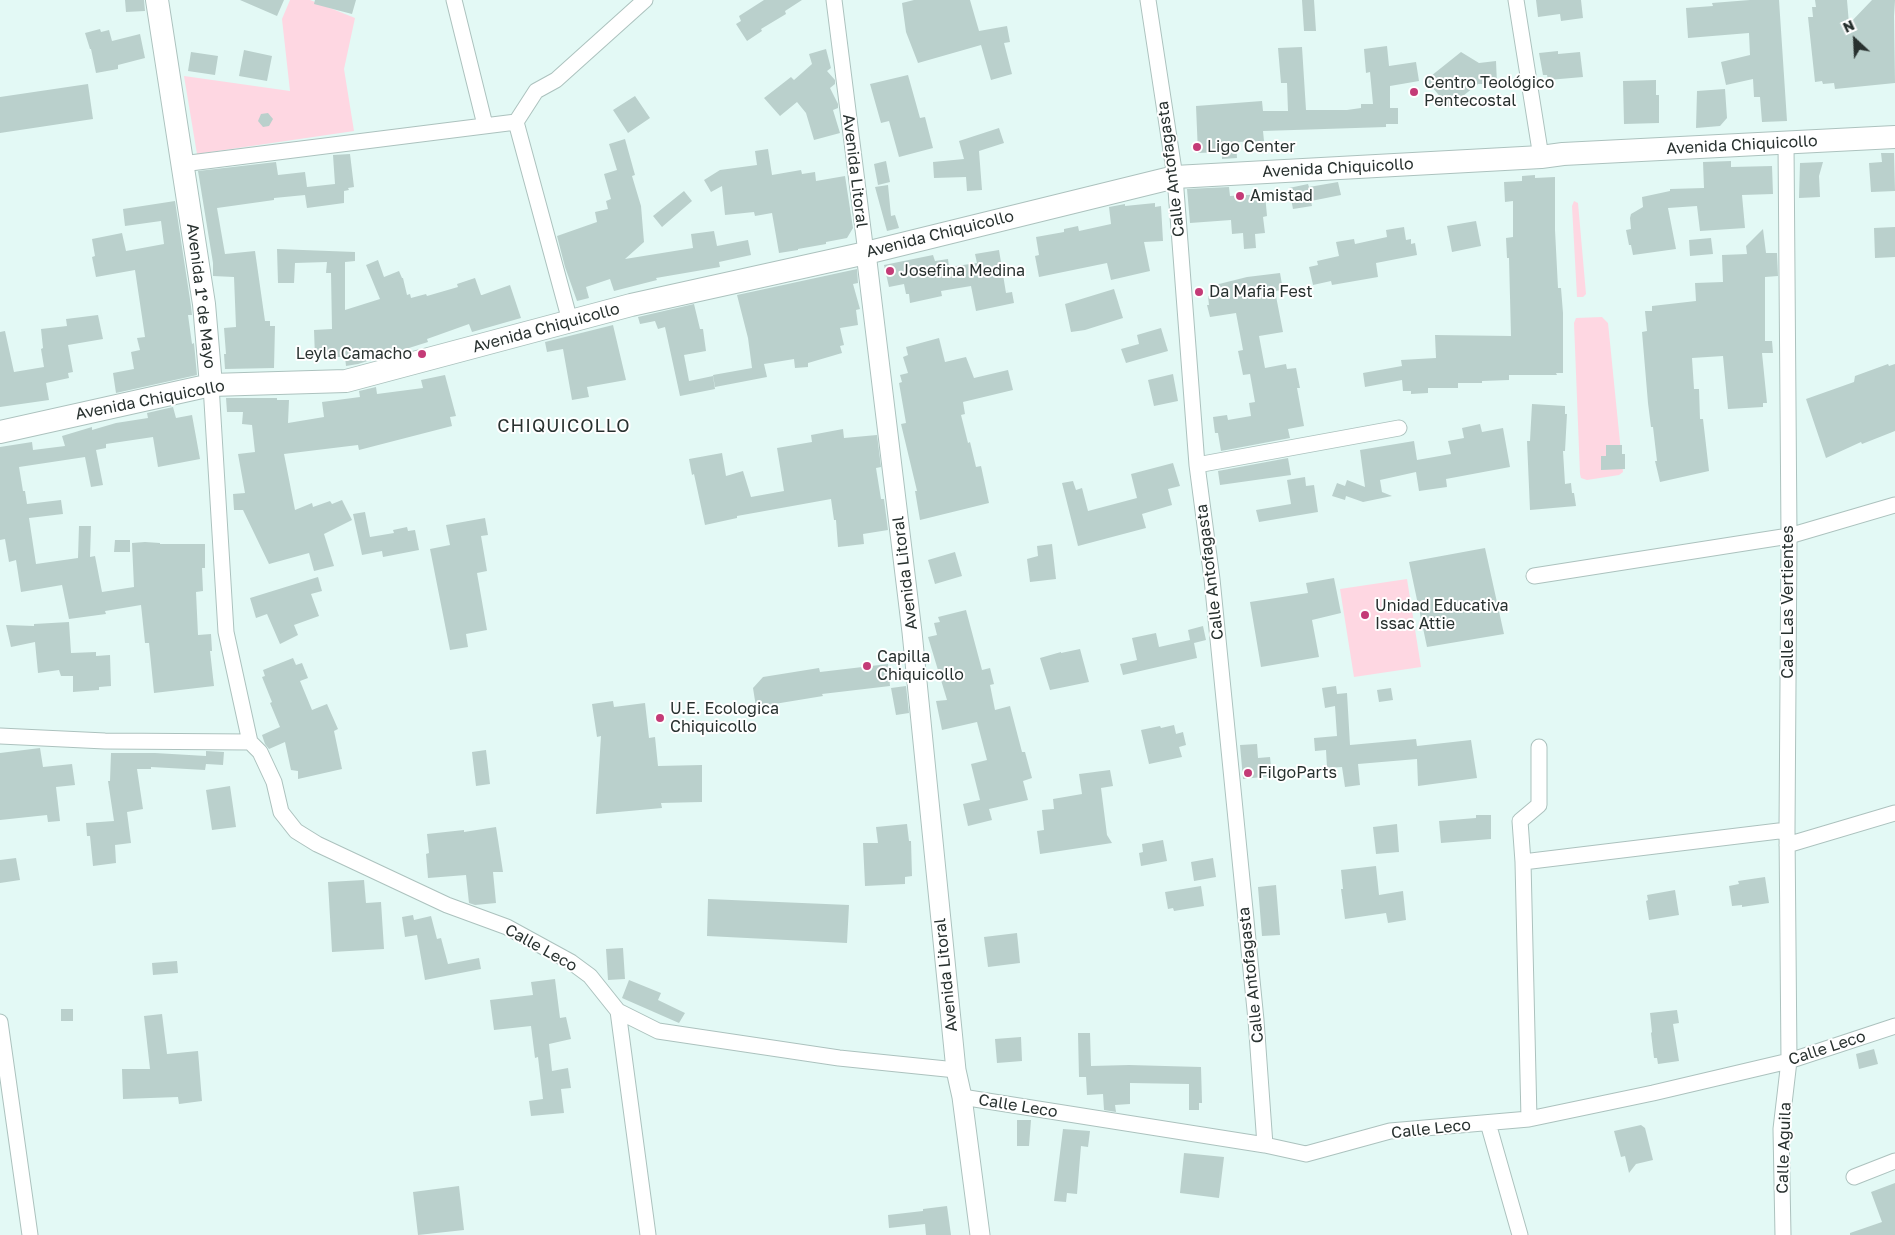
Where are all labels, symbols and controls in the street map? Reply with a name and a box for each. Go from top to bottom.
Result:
north arrow [1830,15,1880,65]
text: N [1840,16,1857,36]
place label: Centro Teológico Pentecostal [1424,73,1554,111]
marker: Centro Teológico Pentecostal [1408,86,1420,98]
street label: Calle Antofagasta [1153,100,1189,238]
street label: Avenida Litoral [839,113,871,229]
street label: Avenida Chiquicollo [1666,131,1818,159]
place label: Ligo Center [1207,137,1296,157]
marker: Ligo Center [1191,141,1203,153]
street label: Avenida Chiquicollo [1262,154,1414,182]
place label: Amistad [1250,186,1313,206]
marker: Amistad [1234,190,1246,202]
street label: Avenida Chiquicollo [864,206,1016,262]
street label: Avenida 1º de Mayo [183,222,219,370]
place label: Josefina Medina [900,261,1025,281]
marker: Josefina Medina [884,265,896,277]
place label: Da Mafia Fest [1209,282,1313,302]
marker: Da Mafia Fest [1193,286,1205,298]
street label: Avenida Chiquicollo [470,299,622,357]
place label: Leyla Camacho [296,344,412,364]
marker: Leyla Camacho [416,348,428,360]
street label: Avenida Chiquicollo [74,376,226,424]
district label: CHIQUICOLLO [496,415,632,437]
street label: Calle Antofagasta [1192,503,1228,641]
street label: Avenida Litoral [889,515,921,631]
street label: Calle Las Vertientes [1778,525,1798,679]
place label: Unidad Educativa Issac Attie [1375,596,1508,634]
marker: Unidad Educativa Issac Attie [1359,609,1371,621]
place label: Capilla Chiquicollo [877,647,964,685]
marker: Capilla Chiquicollo [861,660,873,672]
place label: U.E. Ecologica Chiquicollo [670,699,779,737]
marker: U.E. Ecologica Chiquicollo [654,712,666,724]
place label: FilgoParts [1258,763,1337,783]
marker: FilgoParts [1242,767,1254,779]
street label: Calle Antofagasta [1234,906,1268,1044]
street label: Avenida Litoral [930,917,962,1033]
street label: Calle Leco [501,920,581,976]
street label: Calle Leco [1786,1027,1868,1069]
street label: Calle Leco [977,1090,1059,1122]
street label: Calle Aguila [1773,1102,1795,1194]
street label: Calle Leco [1390,1115,1472,1143]

